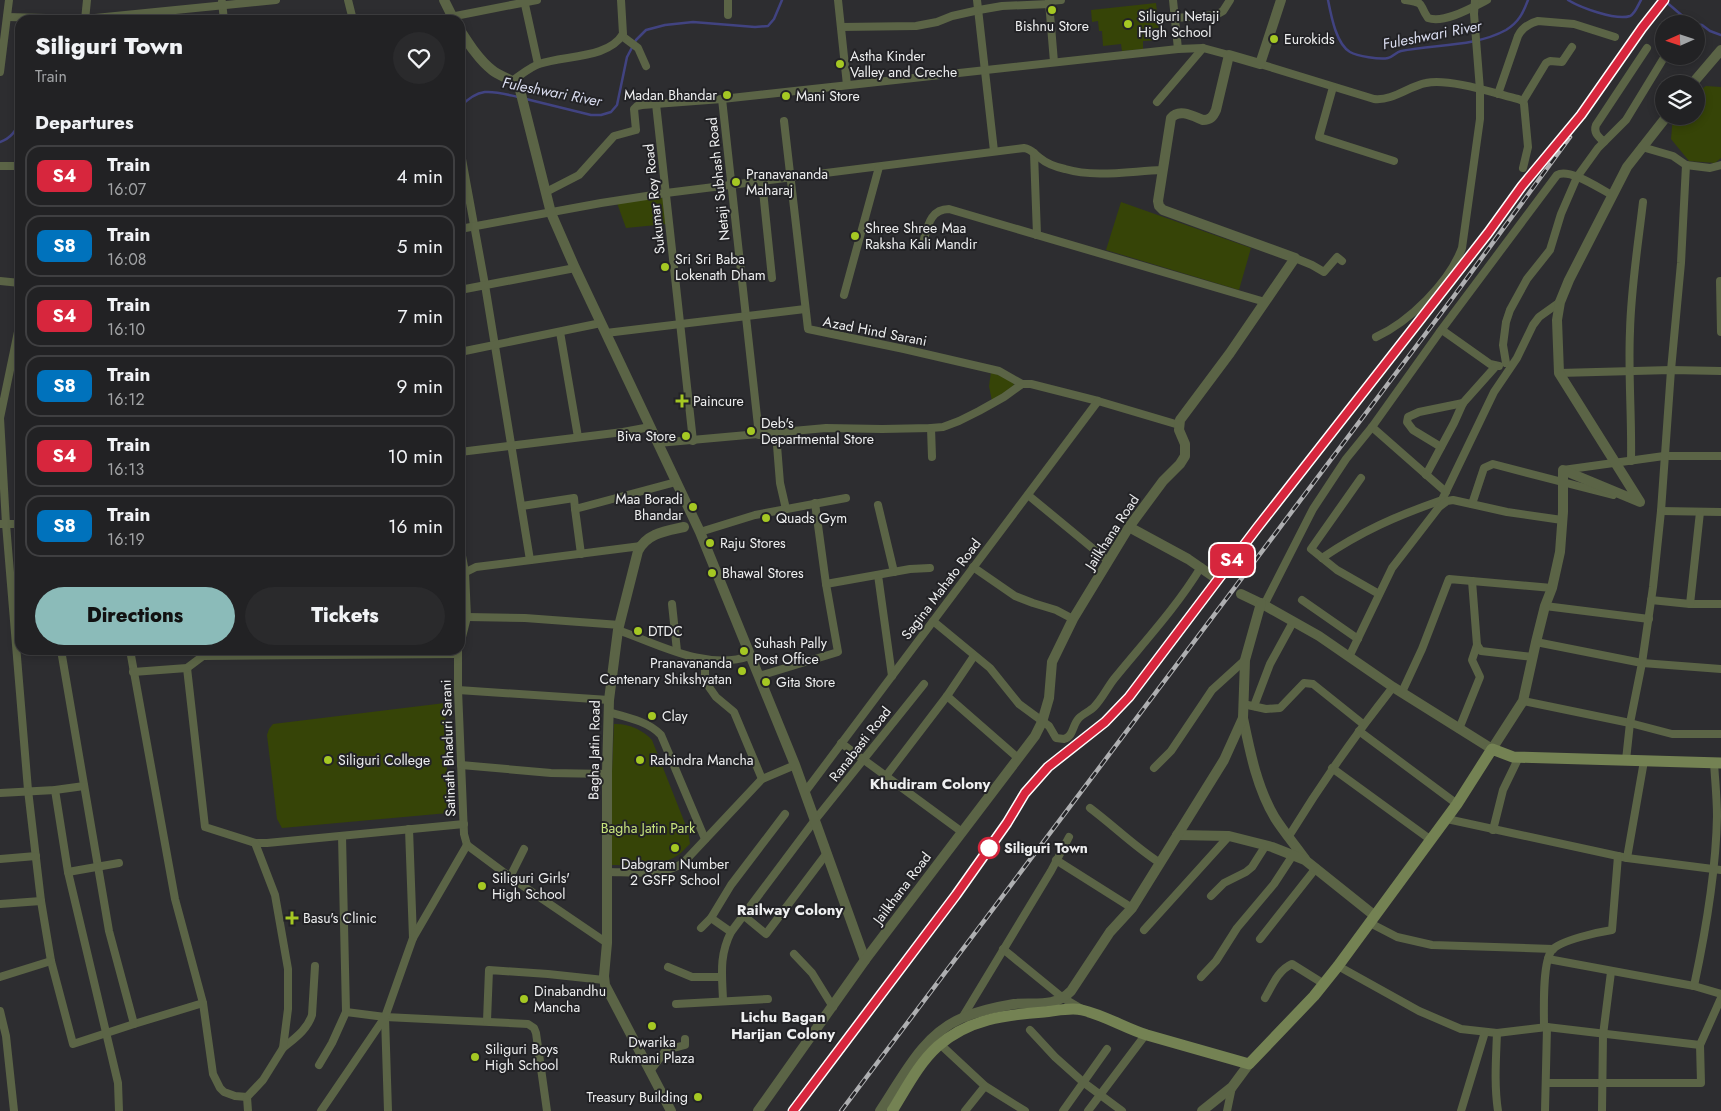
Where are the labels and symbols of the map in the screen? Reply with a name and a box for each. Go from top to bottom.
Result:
marker: Bishnu Store [1046,4,1058,16]
place label: Siliguri Netaji High School [1138,6,1219,42]
water label: Fuleshwari River [1380,14,1485,55]
north arrow [1655,15,1705,65]
place label: Bishnu Store [1015,16,1089,36]
marker: Siliguri Netaji High School [1122,18,1134,30]
place label: Eurokids [1284,29,1335,49]
marker: Eurokids [1268,33,1280,45]
place label: Astha Kinder Valley and Creche [850,46,957,82]
marker: Astha Kinder Valley and Creche [834,58,846,70]
water label: Fuleshwari River [500,72,605,113]
place label: Madan Bhandar [624,85,717,105]
place label: Mani Store [796,86,860,106]
marker: Madan Bhandar [721,89,733,101]
marker: Mani Store [780,90,792,102]
street label: Netaji Subhash Road [702,116,734,242]
street label: Sukumar Roy Road [638,143,670,255]
place label: Pranavananda Maharaj [746,164,828,200]
marker: Pranavananda Maharaj [730,176,742,188]
place label: Shree Shree Maa Raksha Kali Mandir [865,218,977,254]
marker: Shree Shree Maa Raksha Kali Mandir [849,230,861,242]
place label: Sri Sri Baba Lokenath Dham [675,249,766,285]
marker: Sri Sri Baba Lokenath Dham [659,261,671,273]
street label: Azad Hind Sarani [821,311,929,351]
place label: Paincure [693,391,744,411]
marker: Paincure [675,394,689,408]
place label: Deb's Departmental Store [761,413,874,449]
marker: Deb's Departmental Store [745,425,757,437]
place label: Biva Store [617,426,676,446]
marker: Biva Store [680,430,692,442]
place label: Maa Boradi Bhandar [615,489,683,525]
street label: Jailkhana Road [1079,491,1144,575]
marker: Maa Boradi Bhandar [687,501,699,513]
place label: Quads Gym [776,508,847,528]
marker: Quads Gym [760,512,772,524]
place label: Raju Stores [720,533,786,553]
street label: Sagina Mahato Road [896,534,986,644]
marker: Raju Stores [704,537,716,549]
line badge: S4 [1210,544,1254,576]
place label: Bhawal Stores [722,563,804,583]
marker: Bhawal Stores [706,567,718,579]
place label: DTDC [648,621,683,641]
marker: DTDC [632,625,644,637]
place label: Suhash Pally Post Office [754,633,828,669]
marker: Suhash Pally Post Office [738,645,750,657]
place label: Pranavananda Centenary Shikshyatan [600,653,732,689]
marker: Pranavananda Centenary Shikshyatan [736,665,748,677]
place label: Gita Store [776,672,835,692]
marker: Gita Store [760,676,772,688]
street label: Satinath Bhaduri Sarani [436,679,460,817]
street label: Bagha Jatin Road [583,700,605,800]
street label: Ranabasti Road [824,702,896,786]
place label: Clay [662,706,688,726]
marker: Clay [646,710,658,722]
place label: Siliguri College [338,750,430,770]
place label: Rabindra Mancha [650,750,753,770]
marker: Siliguri College [322,754,334,766]
marker: Rabindra Mancha [634,754,646,766]
district label: Khudiram Colony [870,773,991,795]
park label: Bagha Jatin Park [601,818,696,838]
marker: Siliguri Town [978,837,1000,859]
place label: Siliguri Town [1004,838,1088,858]
marker: Dabgram Number 2 GSFP School [669,842,681,854]
street label: Jailkhana Road [867,848,936,930]
place label: Dabgram Number 2 GSFP School [621,854,729,890]
place label: Siliguri Girls' High School [492,868,570,904]
marker: Siliguri Girls' High School [476,880,488,892]
district label: Railway Colony [737,899,843,921]
place label: Basu's Clinic [303,908,377,928]
marker: Basu's Clinic [285,911,299,925]
place label: Dinabandhu Mancha [534,981,606,1017]
marker: Dinabandhu Mancha [518,993,530,1005]
district label: Lichu Bagan Harijan Colony [731,1006,835,1045]
marker: Dwarika Rukmani Plaza [646,1020,658,1032]
place label: Dwarika Rukmani Plaza [610,1032,695,1068]
place label: Siliguri Boys High School [485,1039,559,1075]
marker: Siliguri Boys High School [469,1051,481,1063]
place label: Treasury Building [587,1087,688,1107]
marker: Treasury Building [692,1091,704,1103]

